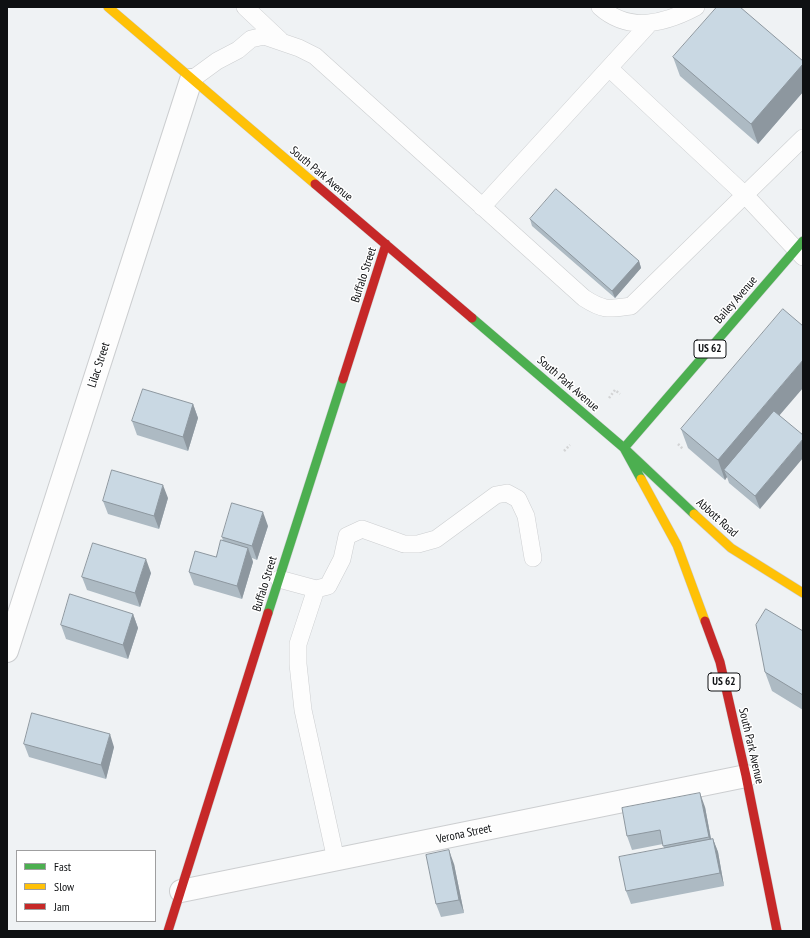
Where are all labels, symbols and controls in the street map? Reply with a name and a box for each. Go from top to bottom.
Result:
street label: South Park Avenue [287,144,355,204]
street label: Buffalo Street [348,246,380,304]
street label: Bailey Avenue [712,273,760,327]
road number: US 62 [694,340,726,358]
street label: Lilac Street [85,341,113,389]
street label: South Park Avenue [534,353,602,415]
street label: Abbott Road [693,496,741,540]
street label: Buffalo Street [250,555,280,613]
road number: US 62 [708,673,740,691]
street label: South Park Avenue [735,707,767,785]
street label: Verona Street [435,821,493,847]
legend [16,850,156,922]
text: Fast [54,859,71,874]
text: Slow [54,879,74,894]
text: Jam [54,899,70,914]

